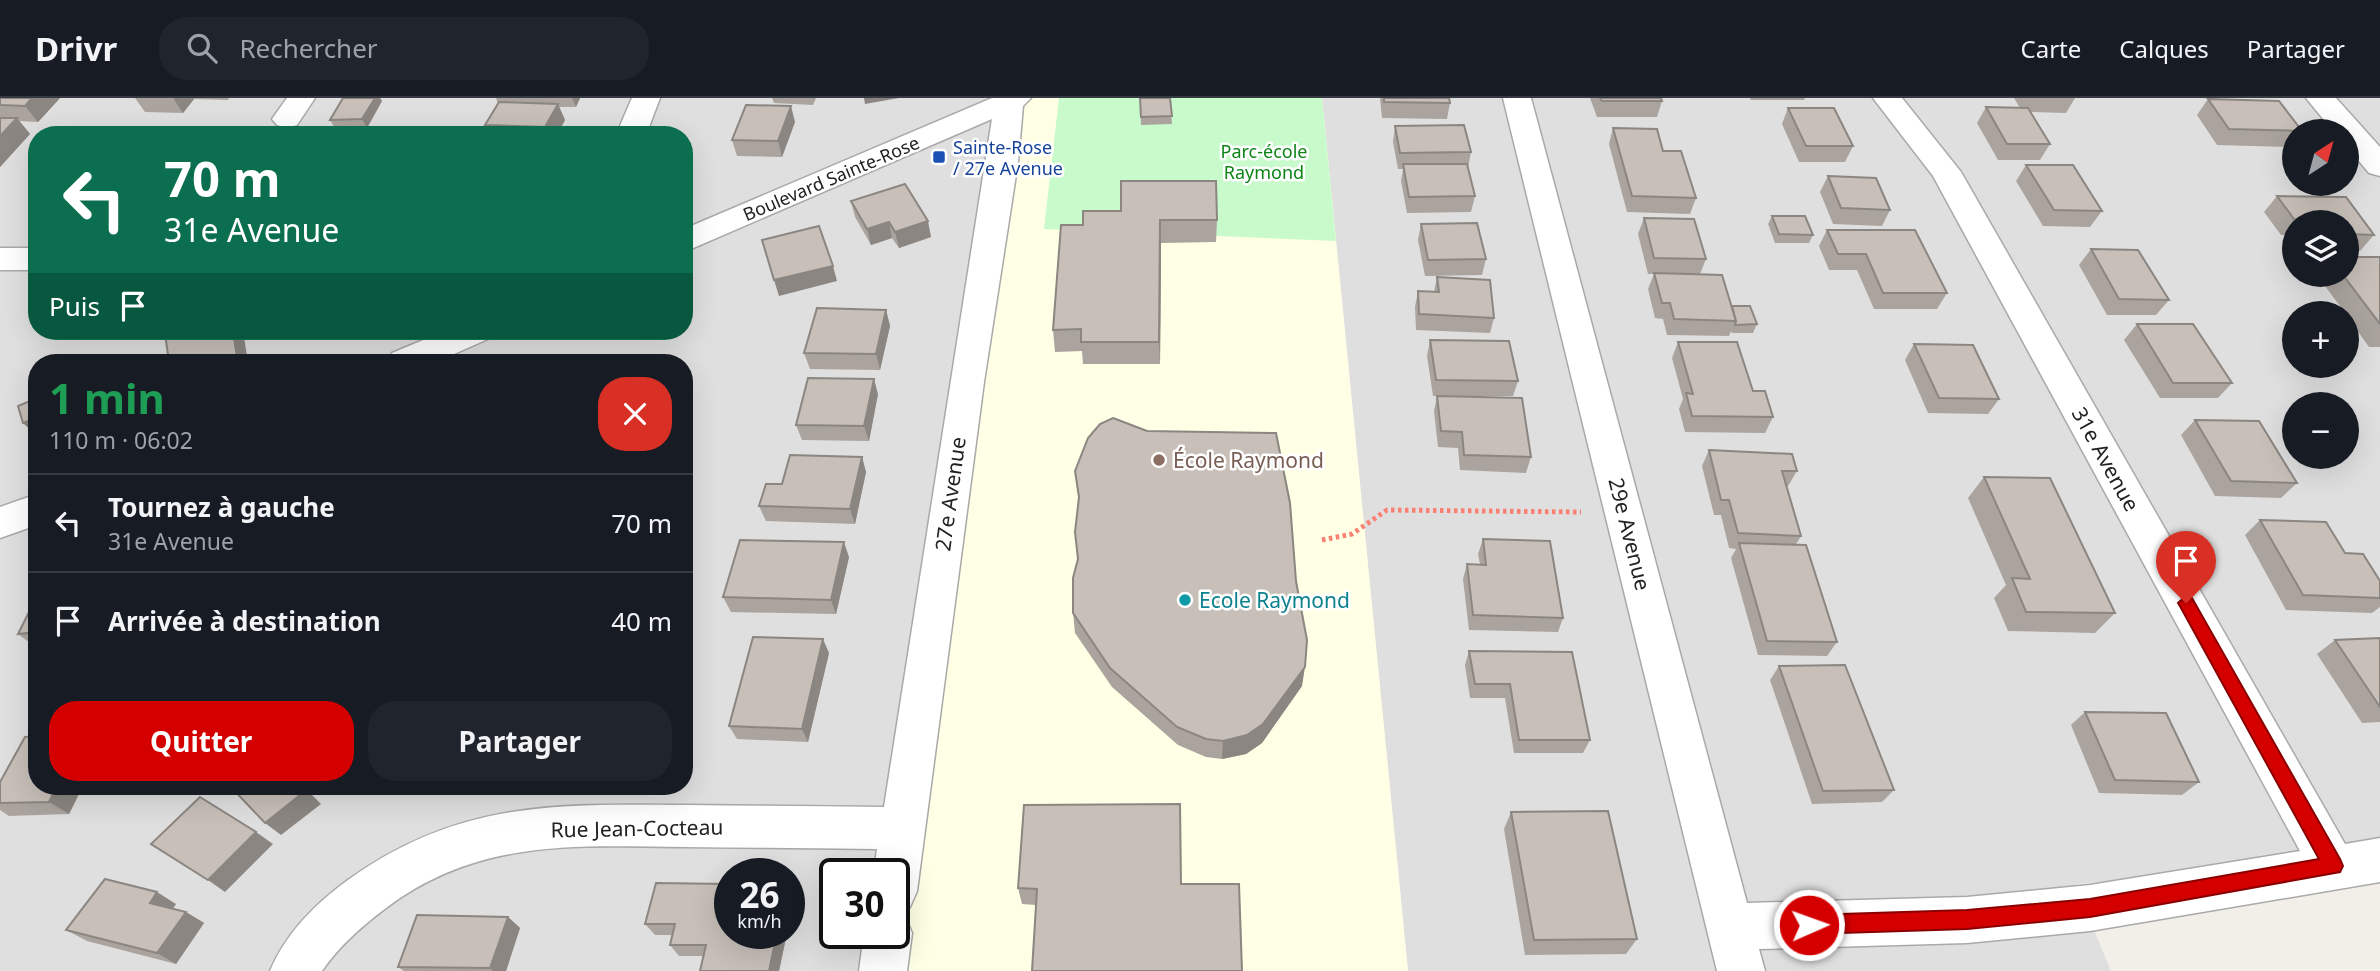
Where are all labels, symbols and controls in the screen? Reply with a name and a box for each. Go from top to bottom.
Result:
search box [159,17,649,80]
text: Drivr [35,26,117,71]
icon: search [183,29,221,67]
text: Rechercher [239,30,378,66]
text: Carte [2021,32,2081,65]
text: Calques [2119,32,2209,65]
text: Partager [2247,32,2345,65]
north arrow [2282,119,2359,196]
map controls [2282,119,2359,469]
street label: Boulevard Sainte-Rose [739,130,923,226]
place label: Sainte-Rose / 27e Avenue [953,135,1063,180]
park label: Parc-école Raymond [1221,139,1307,184]
text: 70 m [164,145,281,211]
marker: Sainte-Rose / 27e Avenue [931,149,947,165]
icon: left [49,154,140,245]
text: 31e Avenue [164,208,339,251]
button: layers [2282,210,2359,287]
icon: arrive [114,287,152,325]
text: Puis [49,288,100,324]
button: + [2282,301,2359,378]
text: 1 min [49,369,165,426]
button: close [598,377,672,451]
button: − [2282,392,2359,469]
street label: 31e Avenue [2066,402,2146,516]
text: 110 m · 06:02 [49,424,193,456]
street label: 27e Avenue [928,435,972,553]
place label: École Raymond [1173,446,1324,474]
marker: École Raymond [1151,452,1167,468]
street label: 29e Avenue [1602,475,1658,593]
text: Tournez à gauche [108,489,335,525]
icon: left [49,504,87,542]
text: 70 m [611,505,672,541]
text: 31e Avenue [108,525,234,557]
pin [2156,531,2216,603]
icon: arrive [2167,542,2205,580]
place label: Ecole Raymond [1199,586,1350,614]
marker: Ecole Raymond [1177,592,1193,608]
icon: arrive [49,602,87,640]
text: Arrivée à destination [108,603,381,639]
text: 40 m [611,603,672,639]
button: Quitter [49,701,354,781]
button: Partager [368,701,672,781]
street label: Rue Jean-Cocteau [550,812,724,844]
speed limit sign: 30 [819,858,910,949]
text: 26 [739,871,780,918]
position arrow [1772,888,1846,962]
text: km/h [737,909,782,933]

